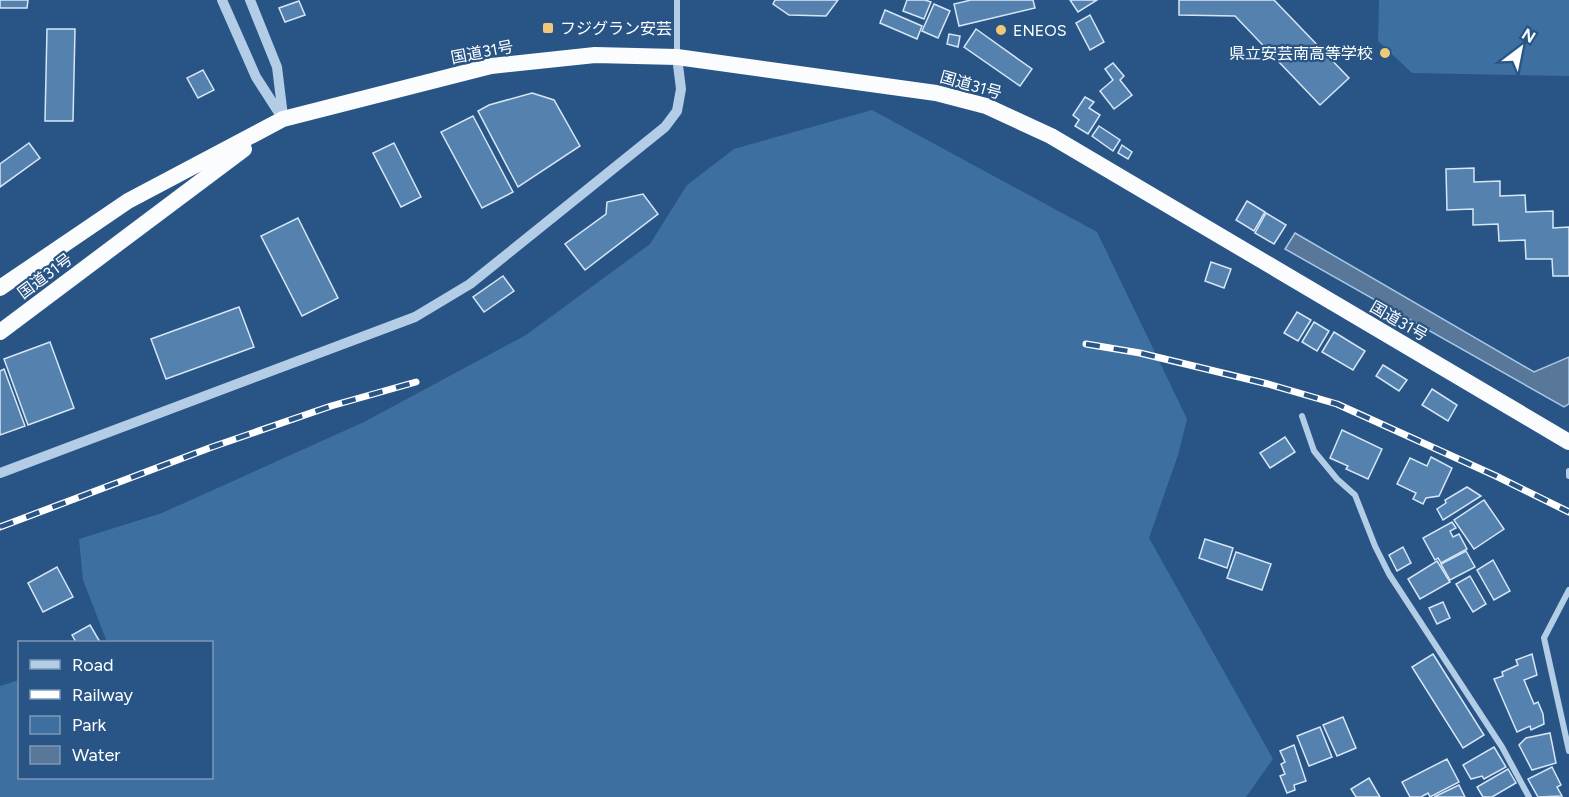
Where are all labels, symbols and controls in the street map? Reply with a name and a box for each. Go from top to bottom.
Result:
north arrow [1491,18,1551,78]
place label: フジグラン安芸 [560,19,672,38]
marker: フジグラン安芸 [541,21,555,35]
place label: ENEOS [1013,21,1067,40]
marker: ENEOS [994,23,1008,37]
text: N [1518,24,1539,47]
street label: 国道31号 [449,37,515,67]
place label: 県立安芸南高等学校 [1229,44,1373,63]
marker: 県立安芸南高等学校 [1378,46,1392,60]
street label: 国道31号 [938,67,1004,103]
street label: 国道31号 [14,249,76,303]
street label: 国道31号 [1367,297,1431,345]
legend [18,641,213,779]
text: Road [72,654,113,676]
text: Railway [72,684,134,706]
text: Park [72,714,107,736]
text: Water [72,744,120,766]

